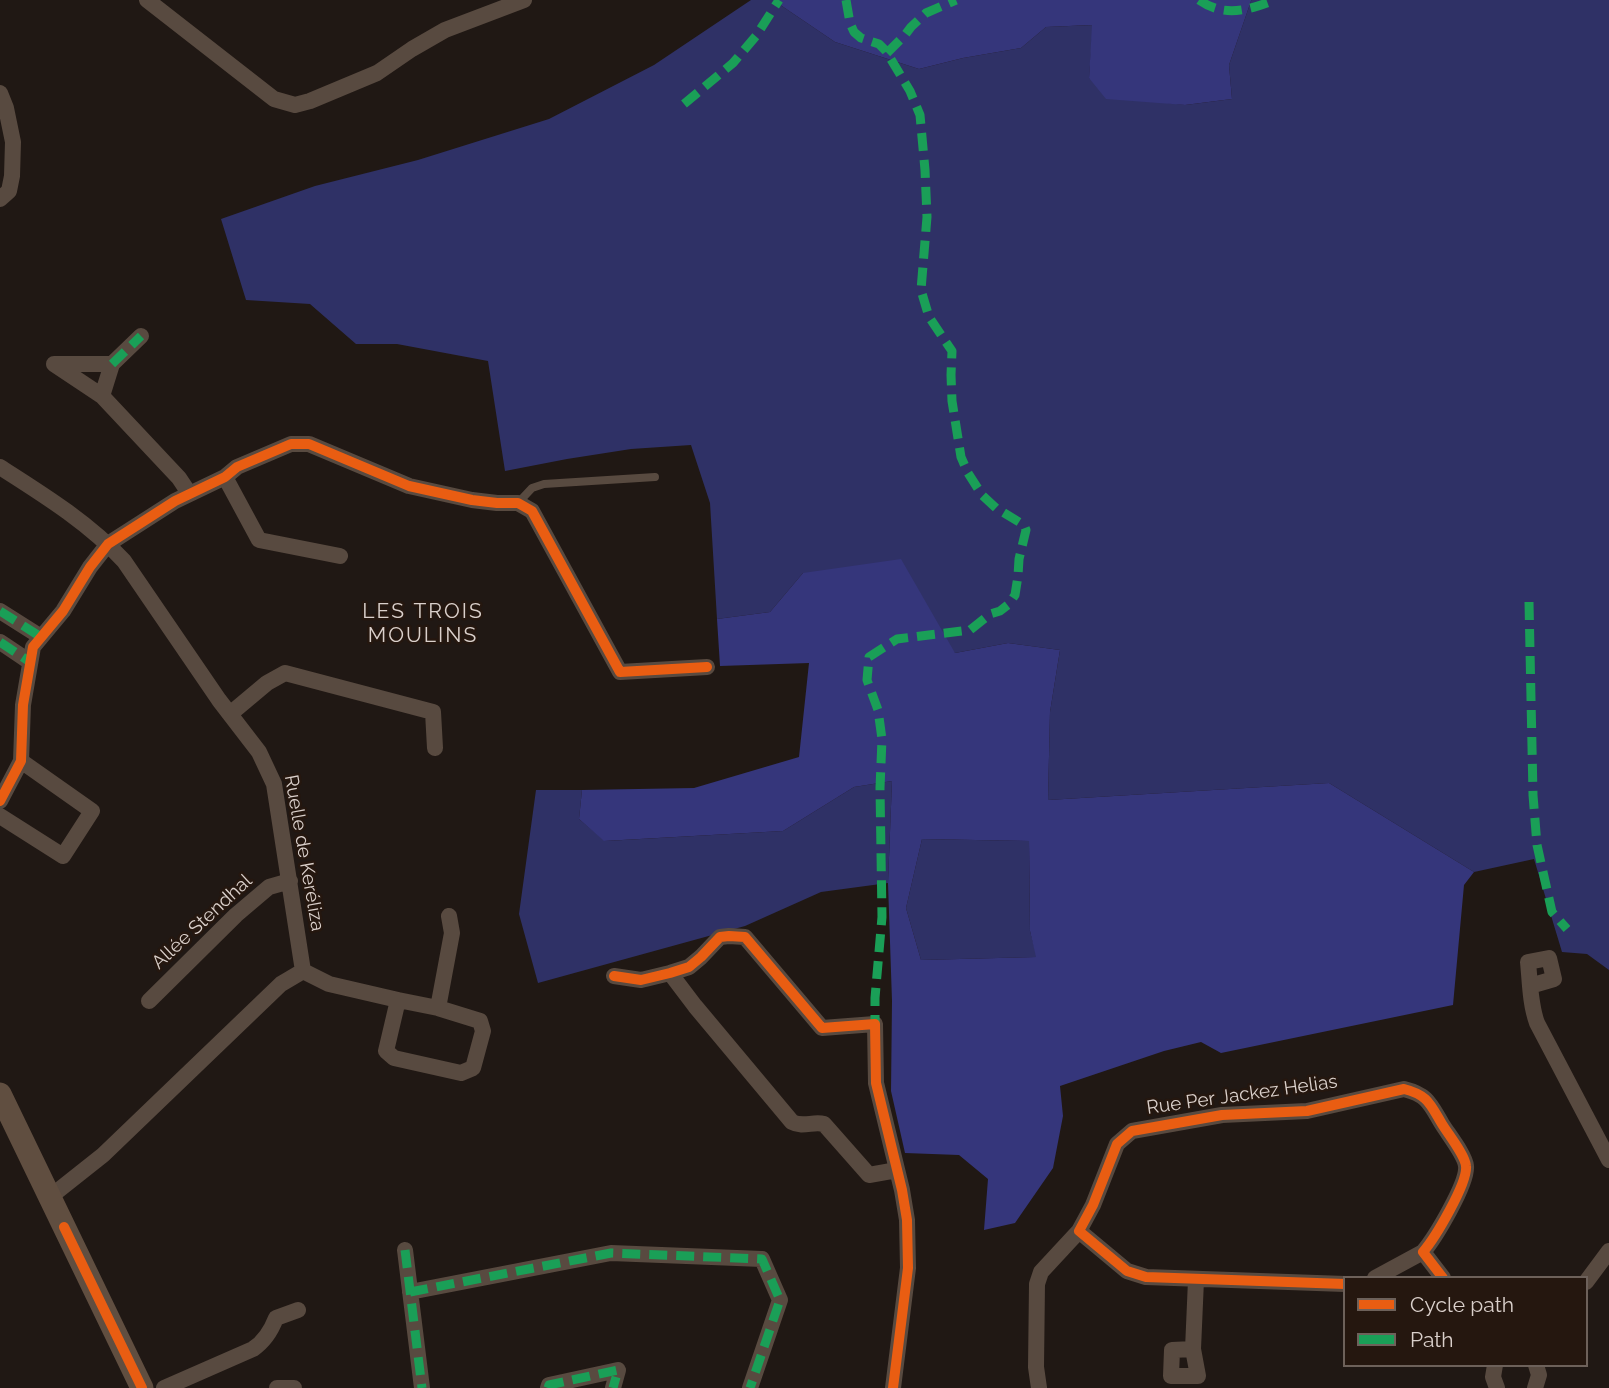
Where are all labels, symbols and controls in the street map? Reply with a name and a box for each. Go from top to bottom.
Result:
district label: LES TROIS MOULINS [363,599,483,649]
street label: Ruelle de Keréliza [279,773,329,933]
street label: Allée Stendhal [147,870,257,974]
street label: Rue Per Jackez Helias [1145,1070,1339,1120]
legend [1343,1276,1588,1367]
text: Cycle path [1410,1292,1514,1317]
text: Path [1410,1327,1454,1352]

